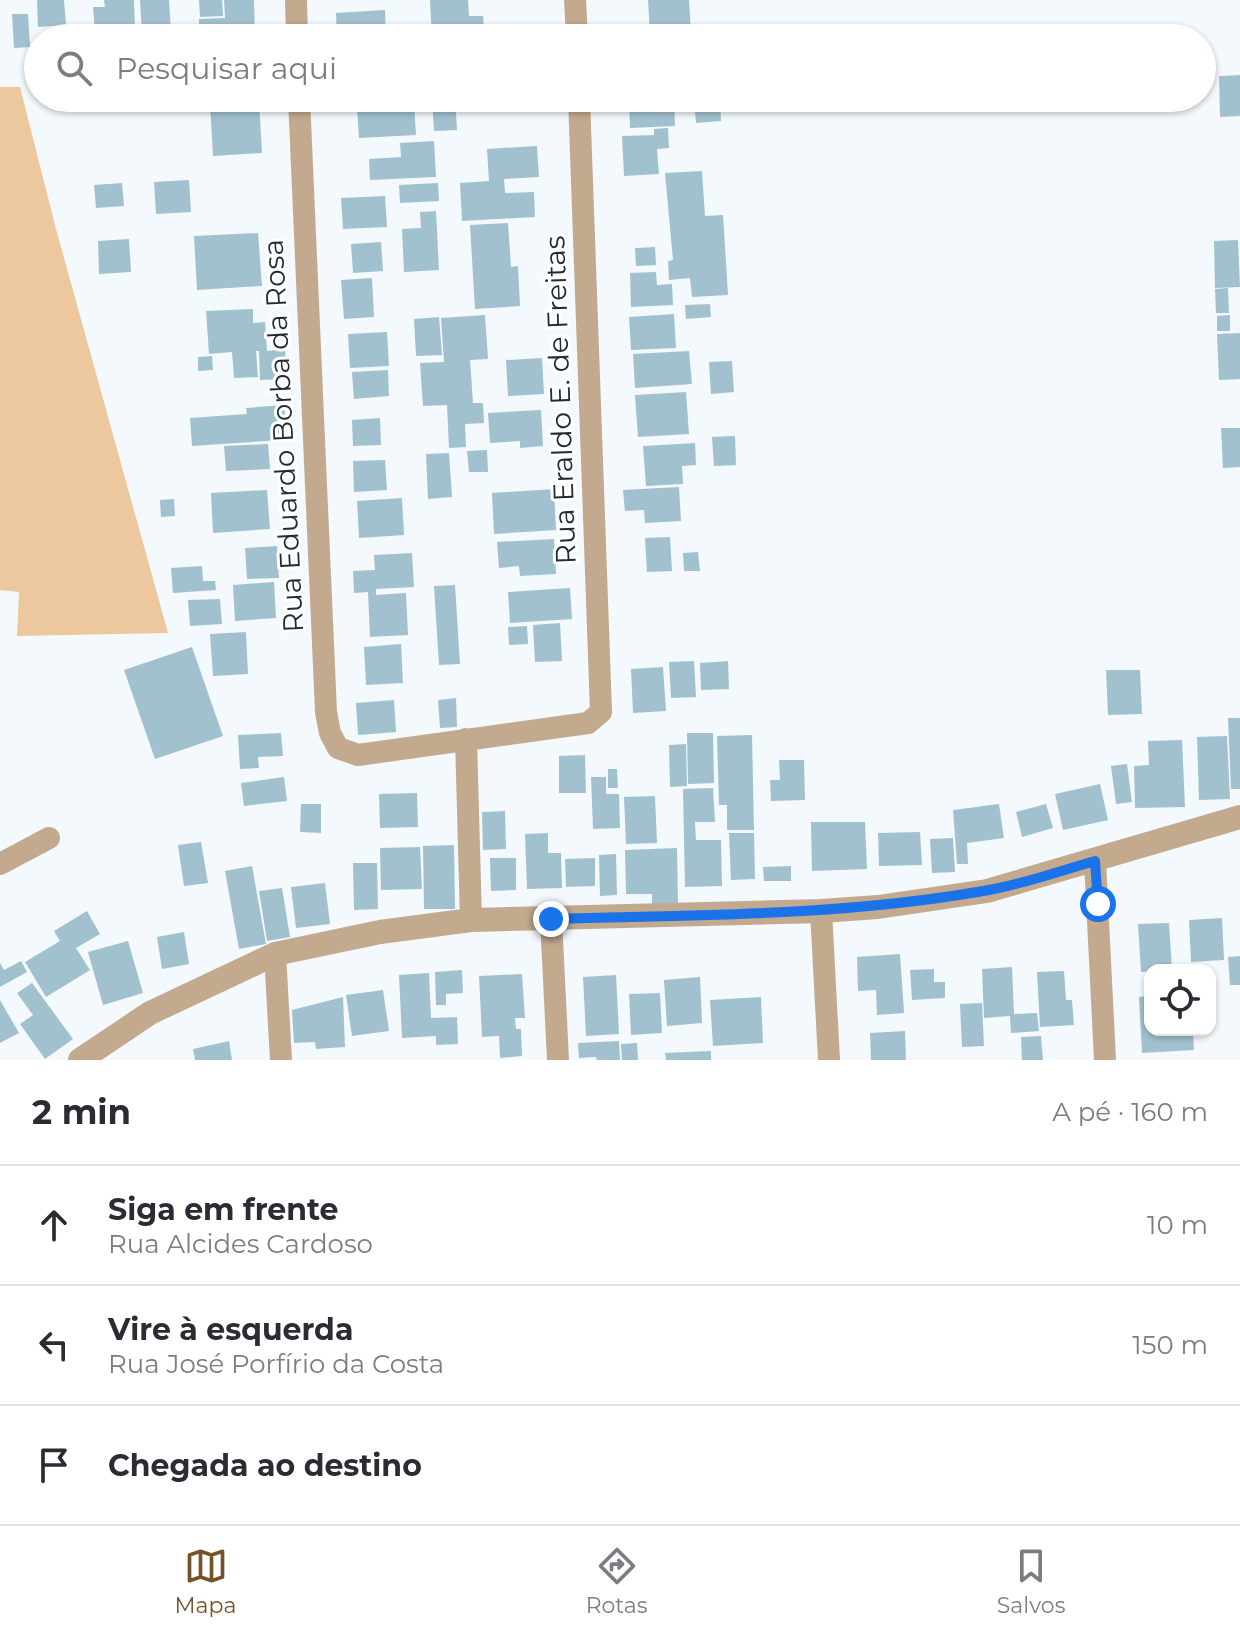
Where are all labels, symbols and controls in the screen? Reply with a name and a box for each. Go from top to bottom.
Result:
search box [24,24,1216,112]
icon: search [52,46,96,90]
text: Pesquisar aqui [116,50,337,87]
street label: Rua Eraldo E. de Freitas [537,235,583,565]
street label: Rua Eduardo Borba da Rosa [256,239,310,633]
route start [1080,886,1116,922]
route end [533,901,569,937]
map controls [1144,964,1216,1036]
button: locate [1144,964,1216,1036]
text: 2 min [32,1091,131,1133]
text: A pé · 160 m [1052,1096,1208,1128]
text: Siga em frente [108,1191,338,1228]
icon: ahead [32,1203,76,1247]
text: 10 m [1147,1209,1208,1241]
text: Rua Alcides Cardoso [108,1228,373,1260]
text: Vire à esquerda [108,1311,353,1348]
icon: left [32,1323,76,1367]
text: 150 m [1132,1329,1208,1361]
text: Rua José Porfírio da Costa [108,1348,444,1380]
icon: arrive [32,1443,76,1487]
text: Chegada ao destino [108,1447,422,1484]
tab: Mapa [175,1544,236,1619]
tab: Rotas [586,1544,648,1619]
tab: Salvos [997,1544,1065,1619]

